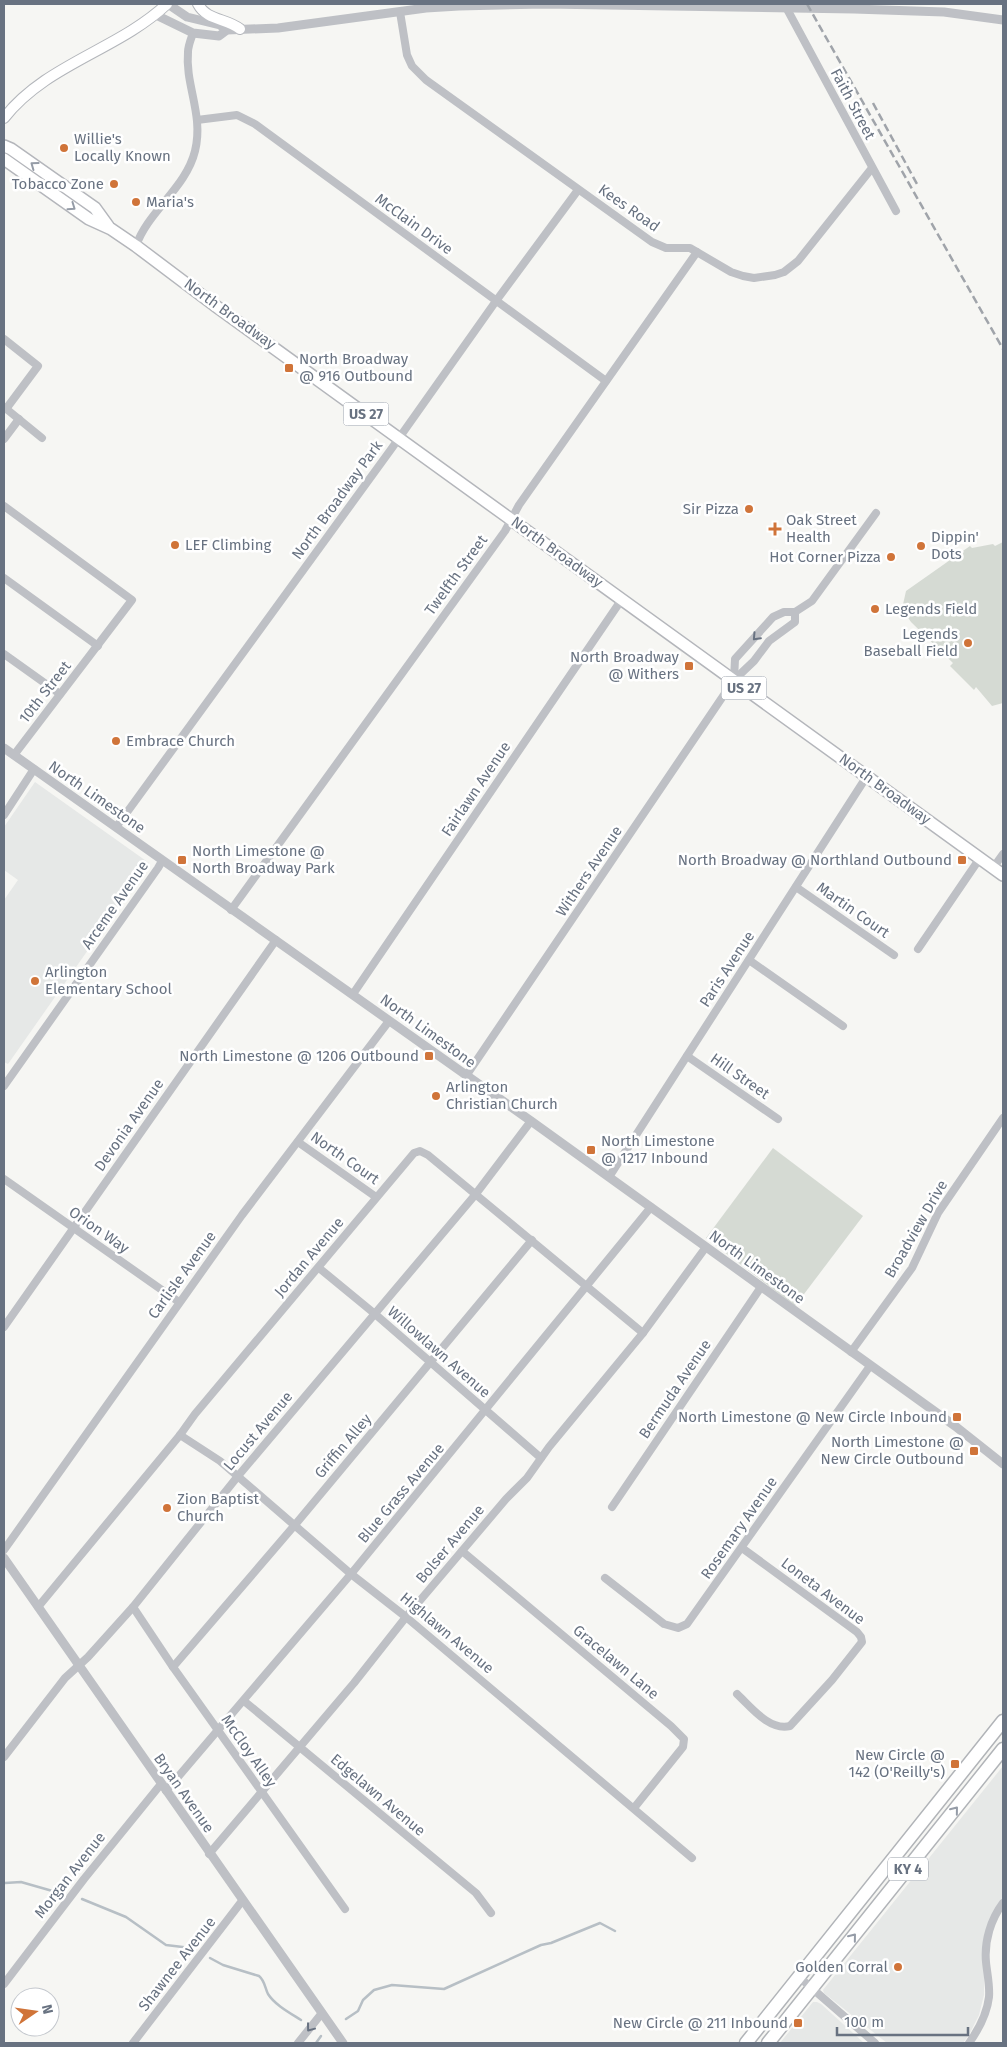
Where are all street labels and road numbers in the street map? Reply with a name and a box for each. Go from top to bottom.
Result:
street label: Faith Street [827,65,879,143]
street label: Kees Road [595,180,663,236]
street label: McClain Drive [372,190,456,258]
street label: North Broadway [181,275,280,354]
road number: US 27 [344,402,388,426]
street label: North Broadway Park [288,437,386,563]
street label: North Broadway [508,513,607,592]
street label: Twelfth Street [421,531,491,619]
street label: 10th Street [15,657,75,727]
road number: US 27 [722,676,766,700]
street label: Fairlawn Avenue [438,738,514,840]
street label: North Broadway [836,750,935,829]
street label: North Limestone [45,757,149,837]
street label: Withers Avenue [552,822,626,920]
street label: Arceme Avenue [78,857,152,953]
street label: Martin Court [813,878,893,942]
street label: Paris Avenue [696,928,758,1010]
street label: North Limestone [377,990,479,1072]
street label: Hill Street [707,1049,773,1103]
street label: Devonia Avenue [90,1075,168,1175]
street label: North Court [307,1128,383,1189]
street label: Broadview Drive [881,1177,951,1281]
street label: Orion Way [66,1203,133,1258]
street label: Jordan Avenue [270,1214,348,1300]
street label: North Limestone [706,1226,808,1308]
street label: Carlisle Avenue [144,1228,220,1322]
street label: Willowlawn Avenue [384,1302,494,1402]
street label: Bermuda Avenue [635,1336,715,1442]
street label: Locust Avenue [220,1388,296,1474]
street label: Griffin Alley [311,1410,376,1482]
street label: Blue Grass Avenue [354,1439,448,1547]
street label: Rosemary Avenue [697,1473,781,1583]
street label: Bolser Avenue [412,1501,488,1587]
street label: Loneta Avenue [778,1554,868,1628]
street label: Highlawn Avenue [397,1589,497,1677]
street label: Gracelawn Lane [569,1621,663,1703]
street label: McCloy Alley [217,1711,281,1791]
street label: Bryan Avenue [150,1750,218,1836]
street label: Edgelawn Avenue [327,1750,429,1840]
street label: Morgan Avenue [31,1828,109,1922]
road number: KY 4 [888,1858,928,1880]
street label: Shawnee Avenue [135,1913,219,2015]

